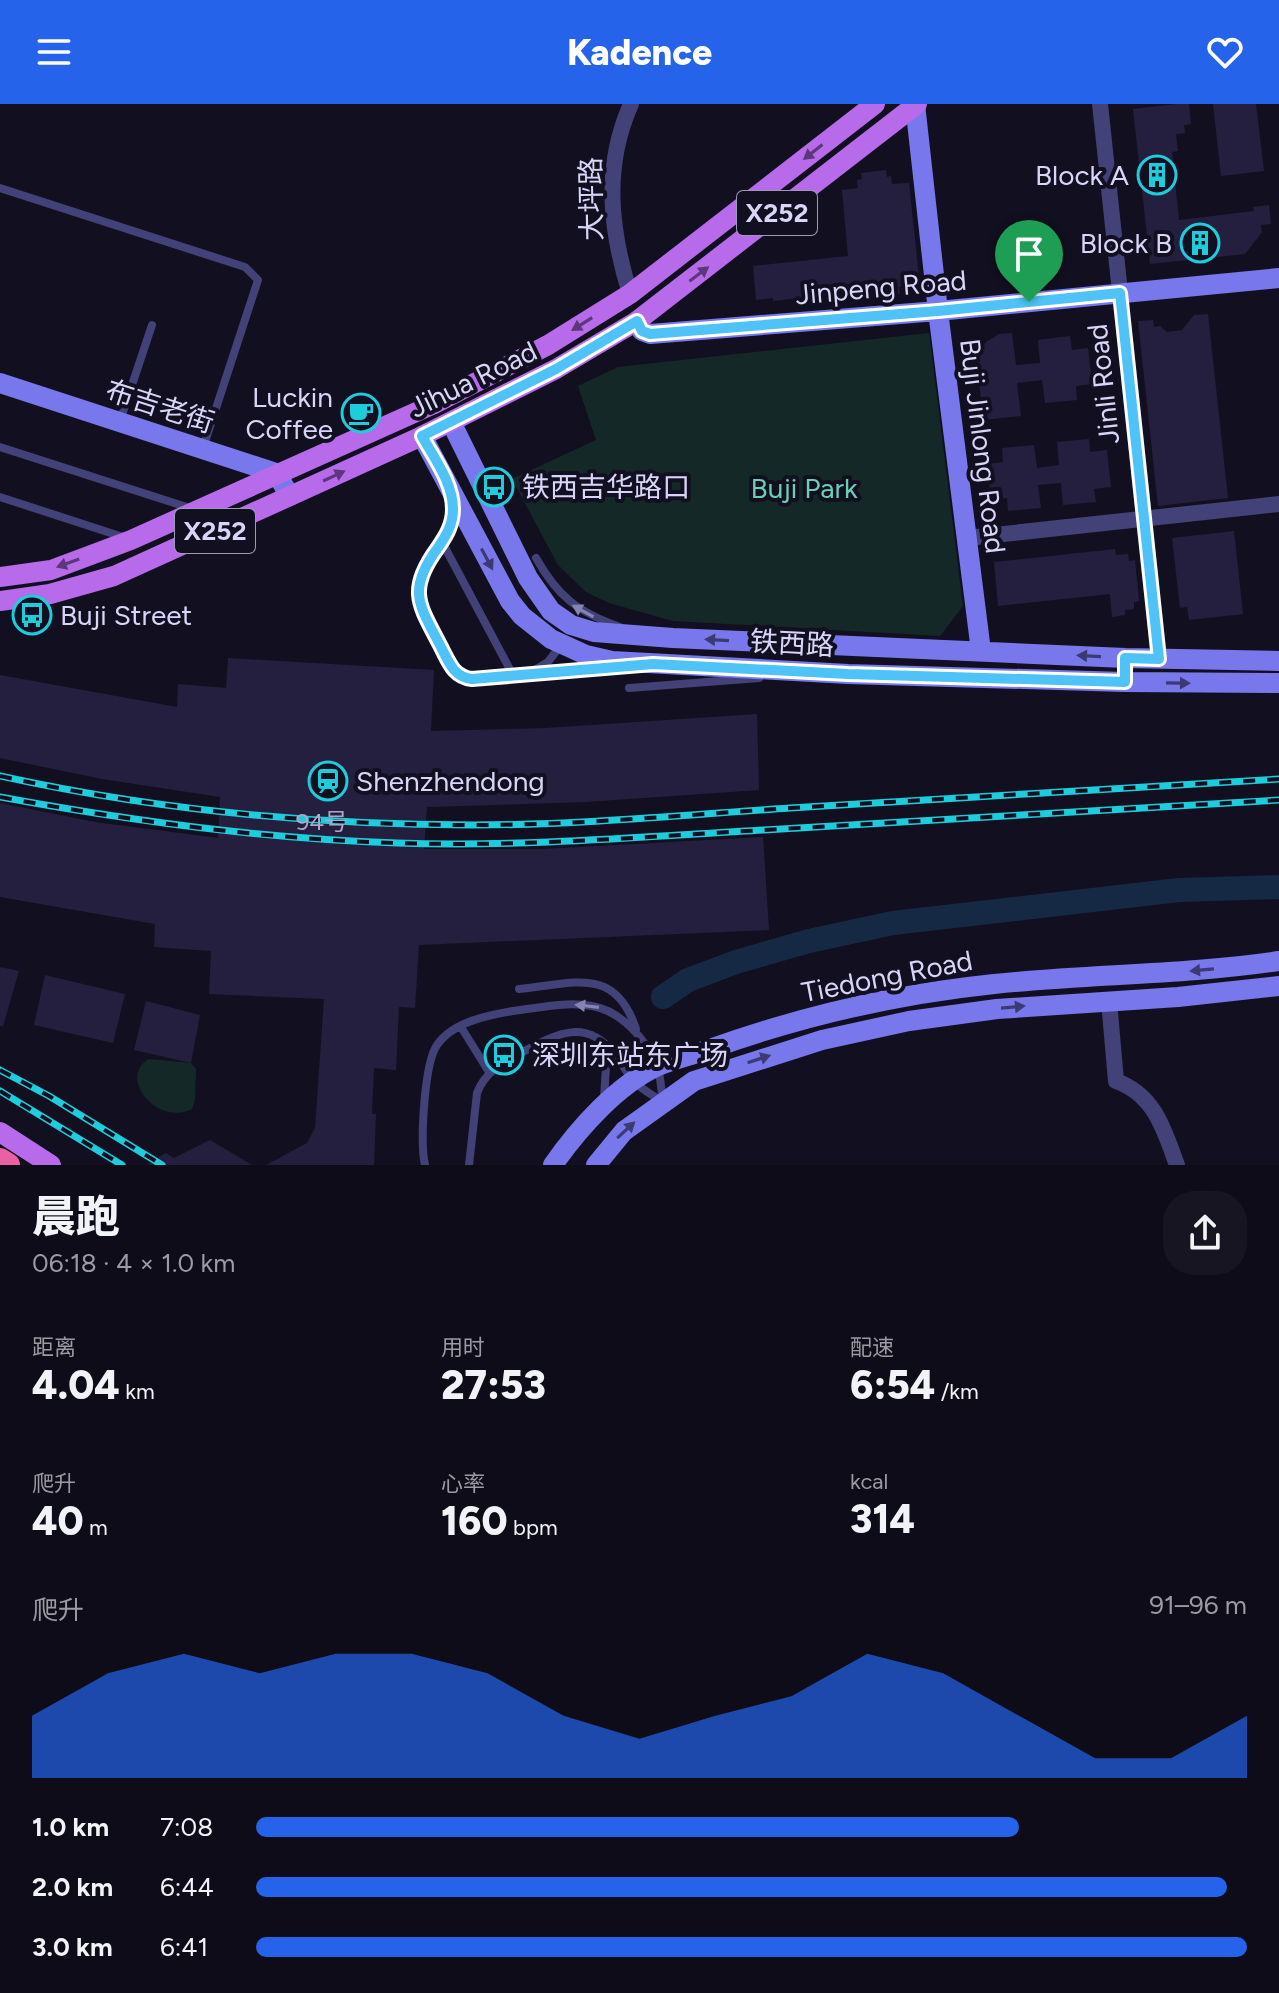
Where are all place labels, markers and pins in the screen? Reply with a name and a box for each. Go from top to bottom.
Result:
building icon: Block A [1136,154,1178,196]
place label: Block A [1035,158,1129,192]
pin [995,220,1063,302]
building icon: Block B [1179,222,1221,264]
place label: Block B [1080,226,1172,260]
place label: Luckin Coffee [245,380,333,446]
cafe icon: Luckin Coffee [340,392,382,434]
bus stop icon: 铁西吉华路口 [473,466,515,508]
place label: 铁西吉华路口 [522,470,690,504]
bus stop icon: Buji Street [11,594,53,636]
place label: Buji Street [60,598,192,632]
station icon: Shenzhendong [307,760,349,802]
place label: Shenzhendong [356,764,545,798]
bus stop icon: 深圳东站东广场 [483,1034,525,1076]
place label: 深圳东站东广场 [532,1038,728,1072]

